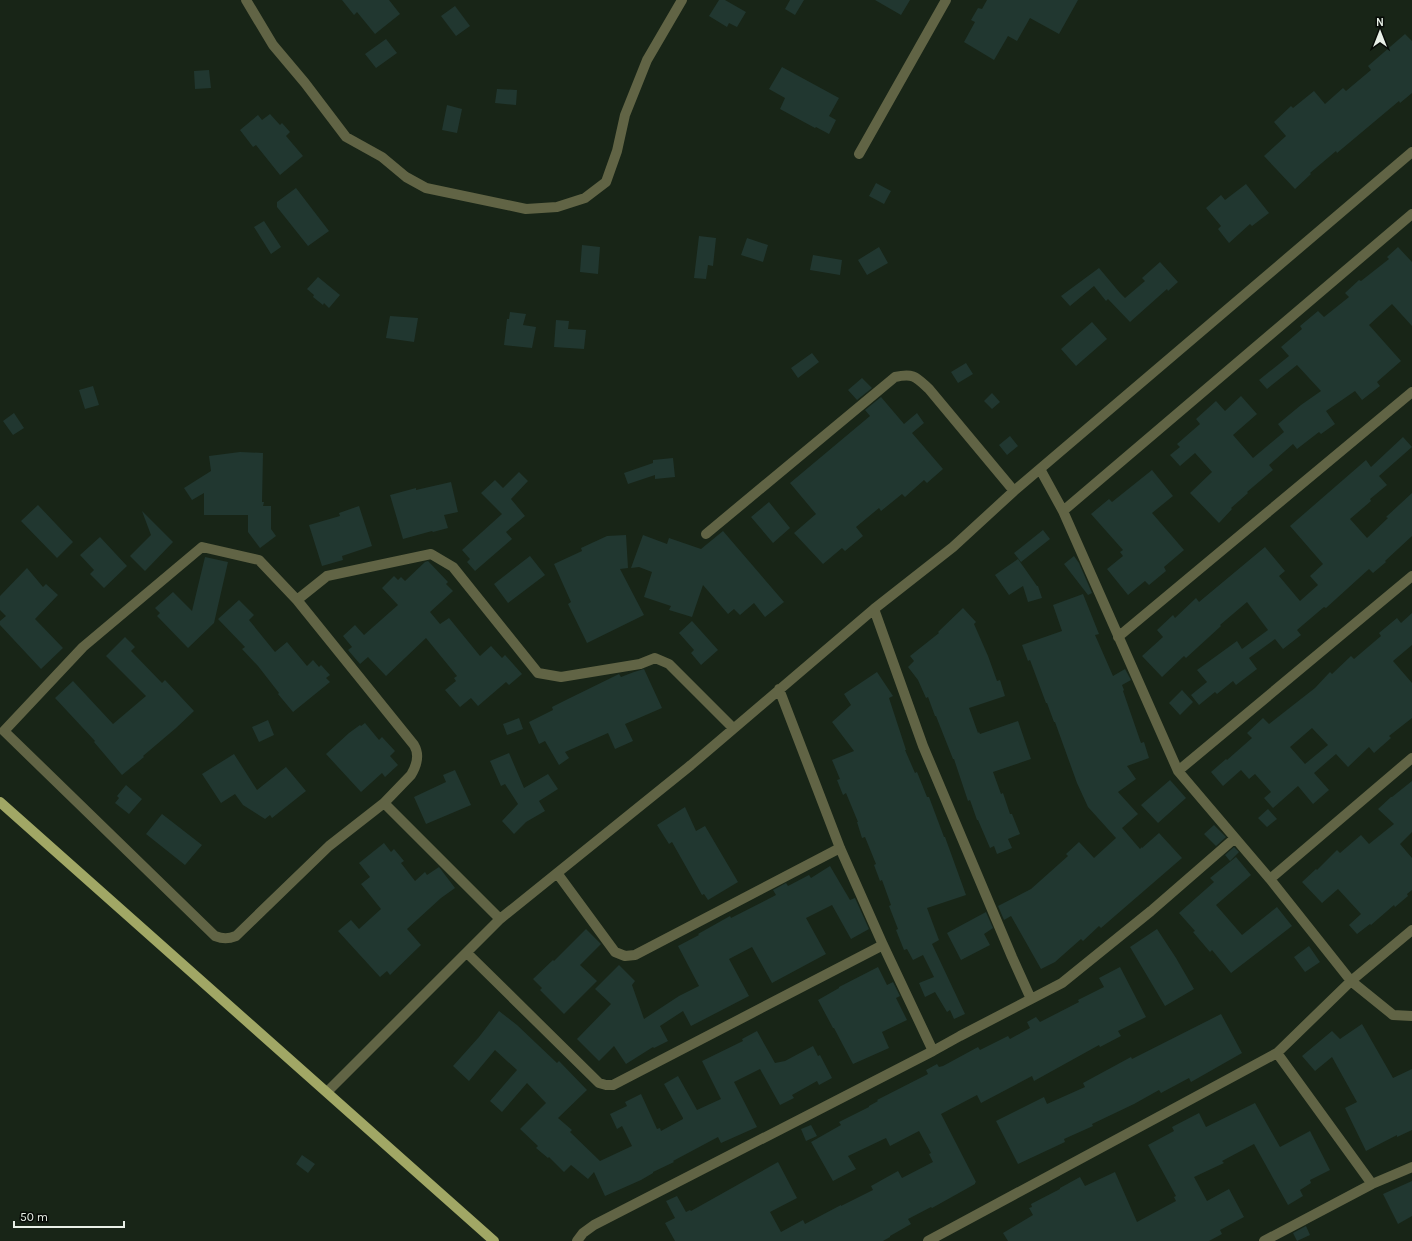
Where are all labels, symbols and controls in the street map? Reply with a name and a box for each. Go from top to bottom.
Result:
north arrow [1360,12,1400,52]
text: N [1376,16,1384,29]
scale bar [14,1203,124,1229]
text: 50 m [20,1210,48,1224]

